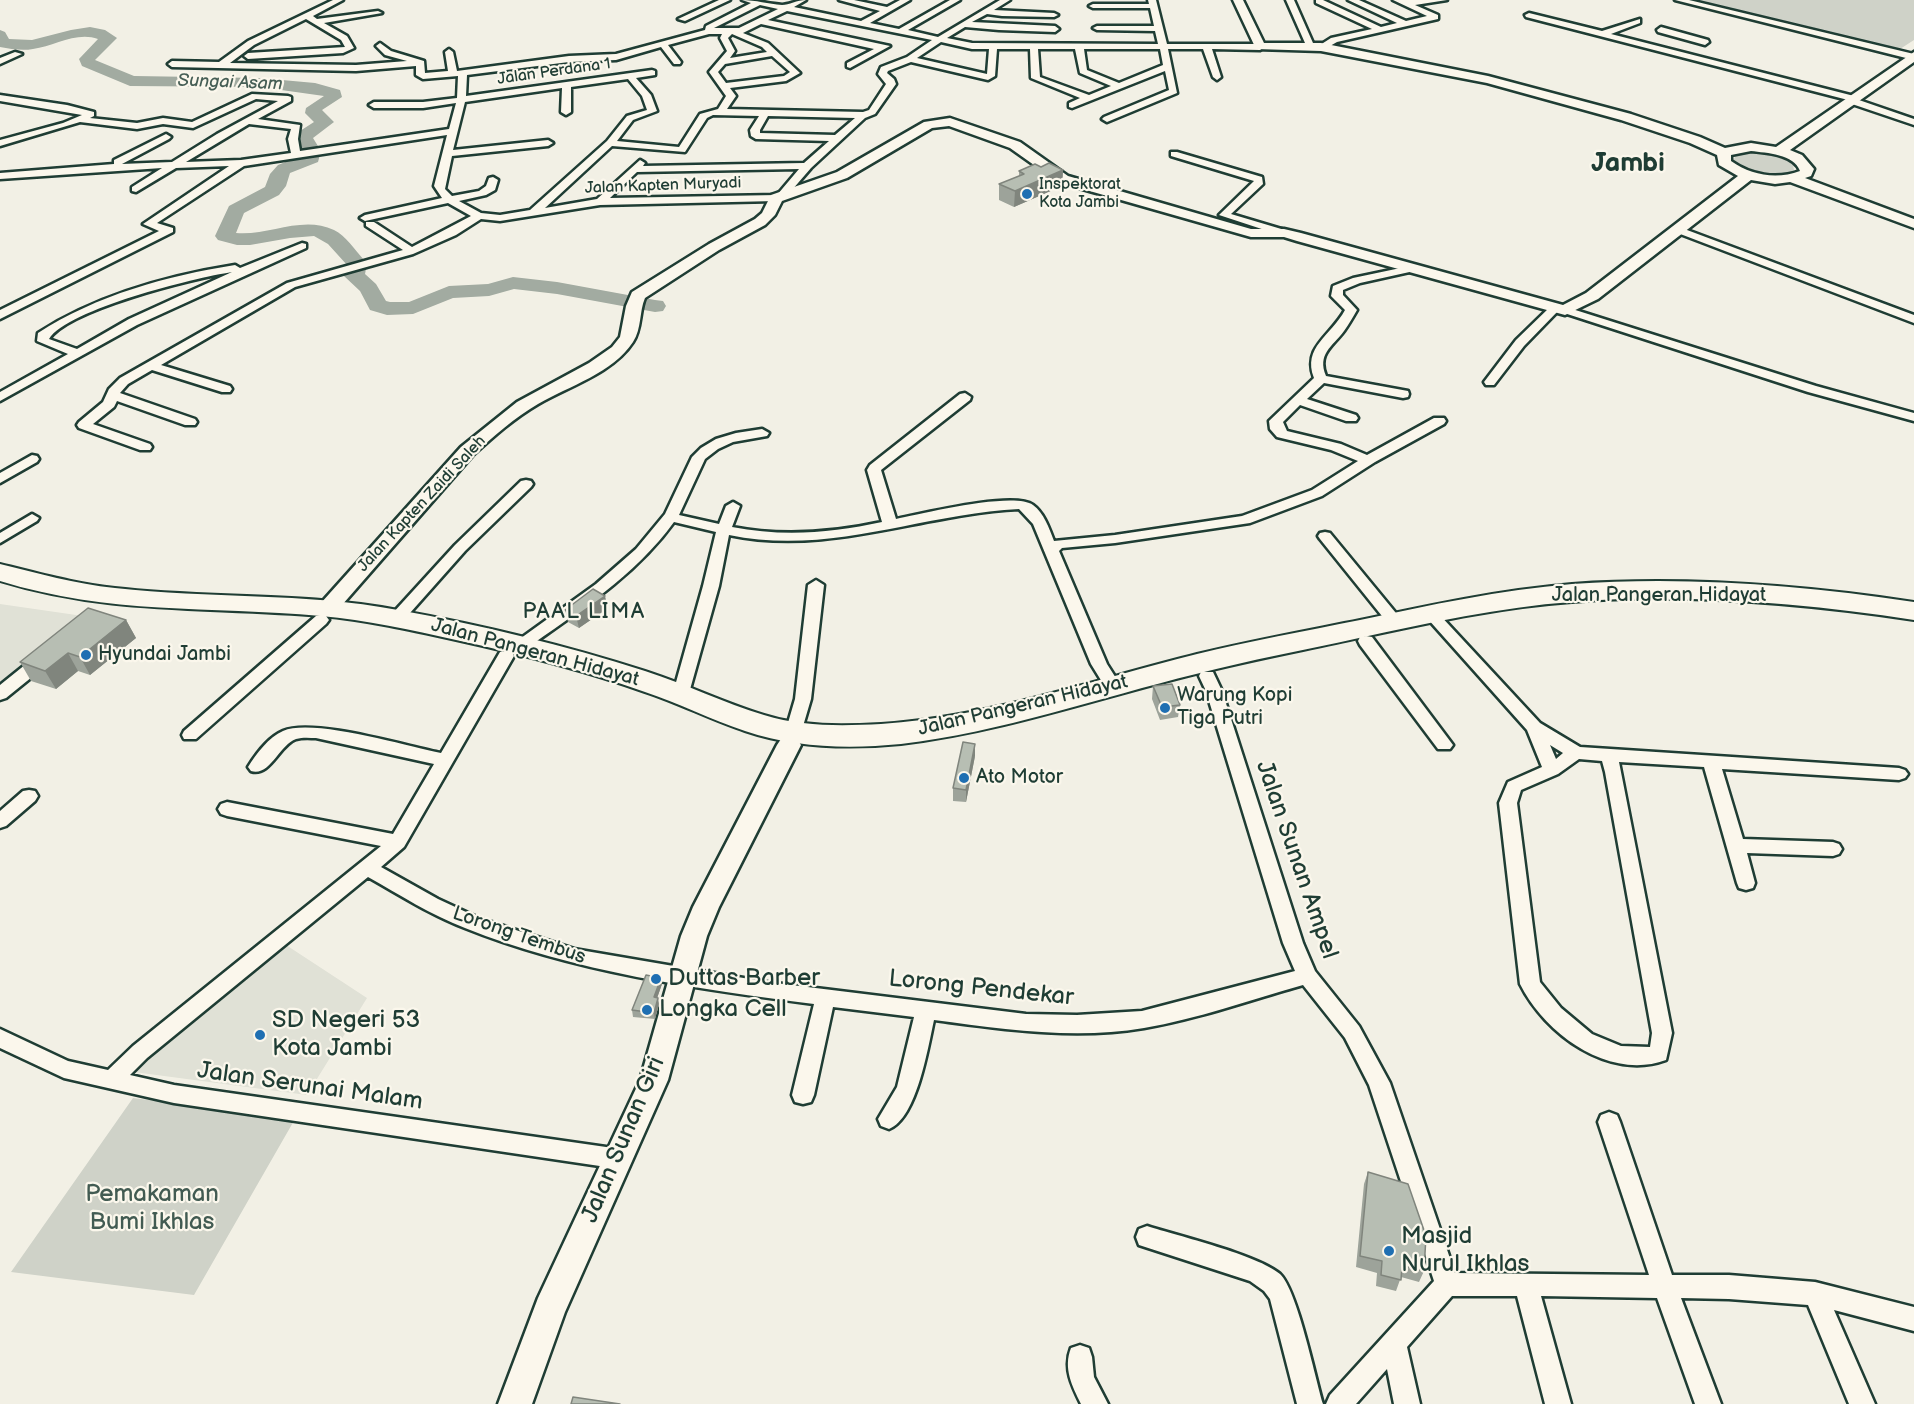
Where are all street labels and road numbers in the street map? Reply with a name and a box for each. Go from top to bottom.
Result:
street label: Jalan Perdana 1 [496,55,612,89]
street label: Jalan Kapten Muryadi [584,174,742,198]
street label: Jalan Kapten Zaidi Saleh [354,432,490,576]
street label: Jalan Pangeran Hidayat [1552,584,1766,608]
street label: Jalan Pangeran Hidayat [428,614,642,692]
street label: Jalan Pangeran Hidayat [916,670,1130,742]
street label: Jalan Sunan Ampel [1249,757,1343,963]
street label: Lorong Tembus [449,902,589,970]
street label: Lorong Pendekar [887,965,1075,1013]
street label: Jalan Sunan Giri [576,1053,672,1227]
street label: Jalan Serunai Malam [195,1057,425,1117]

